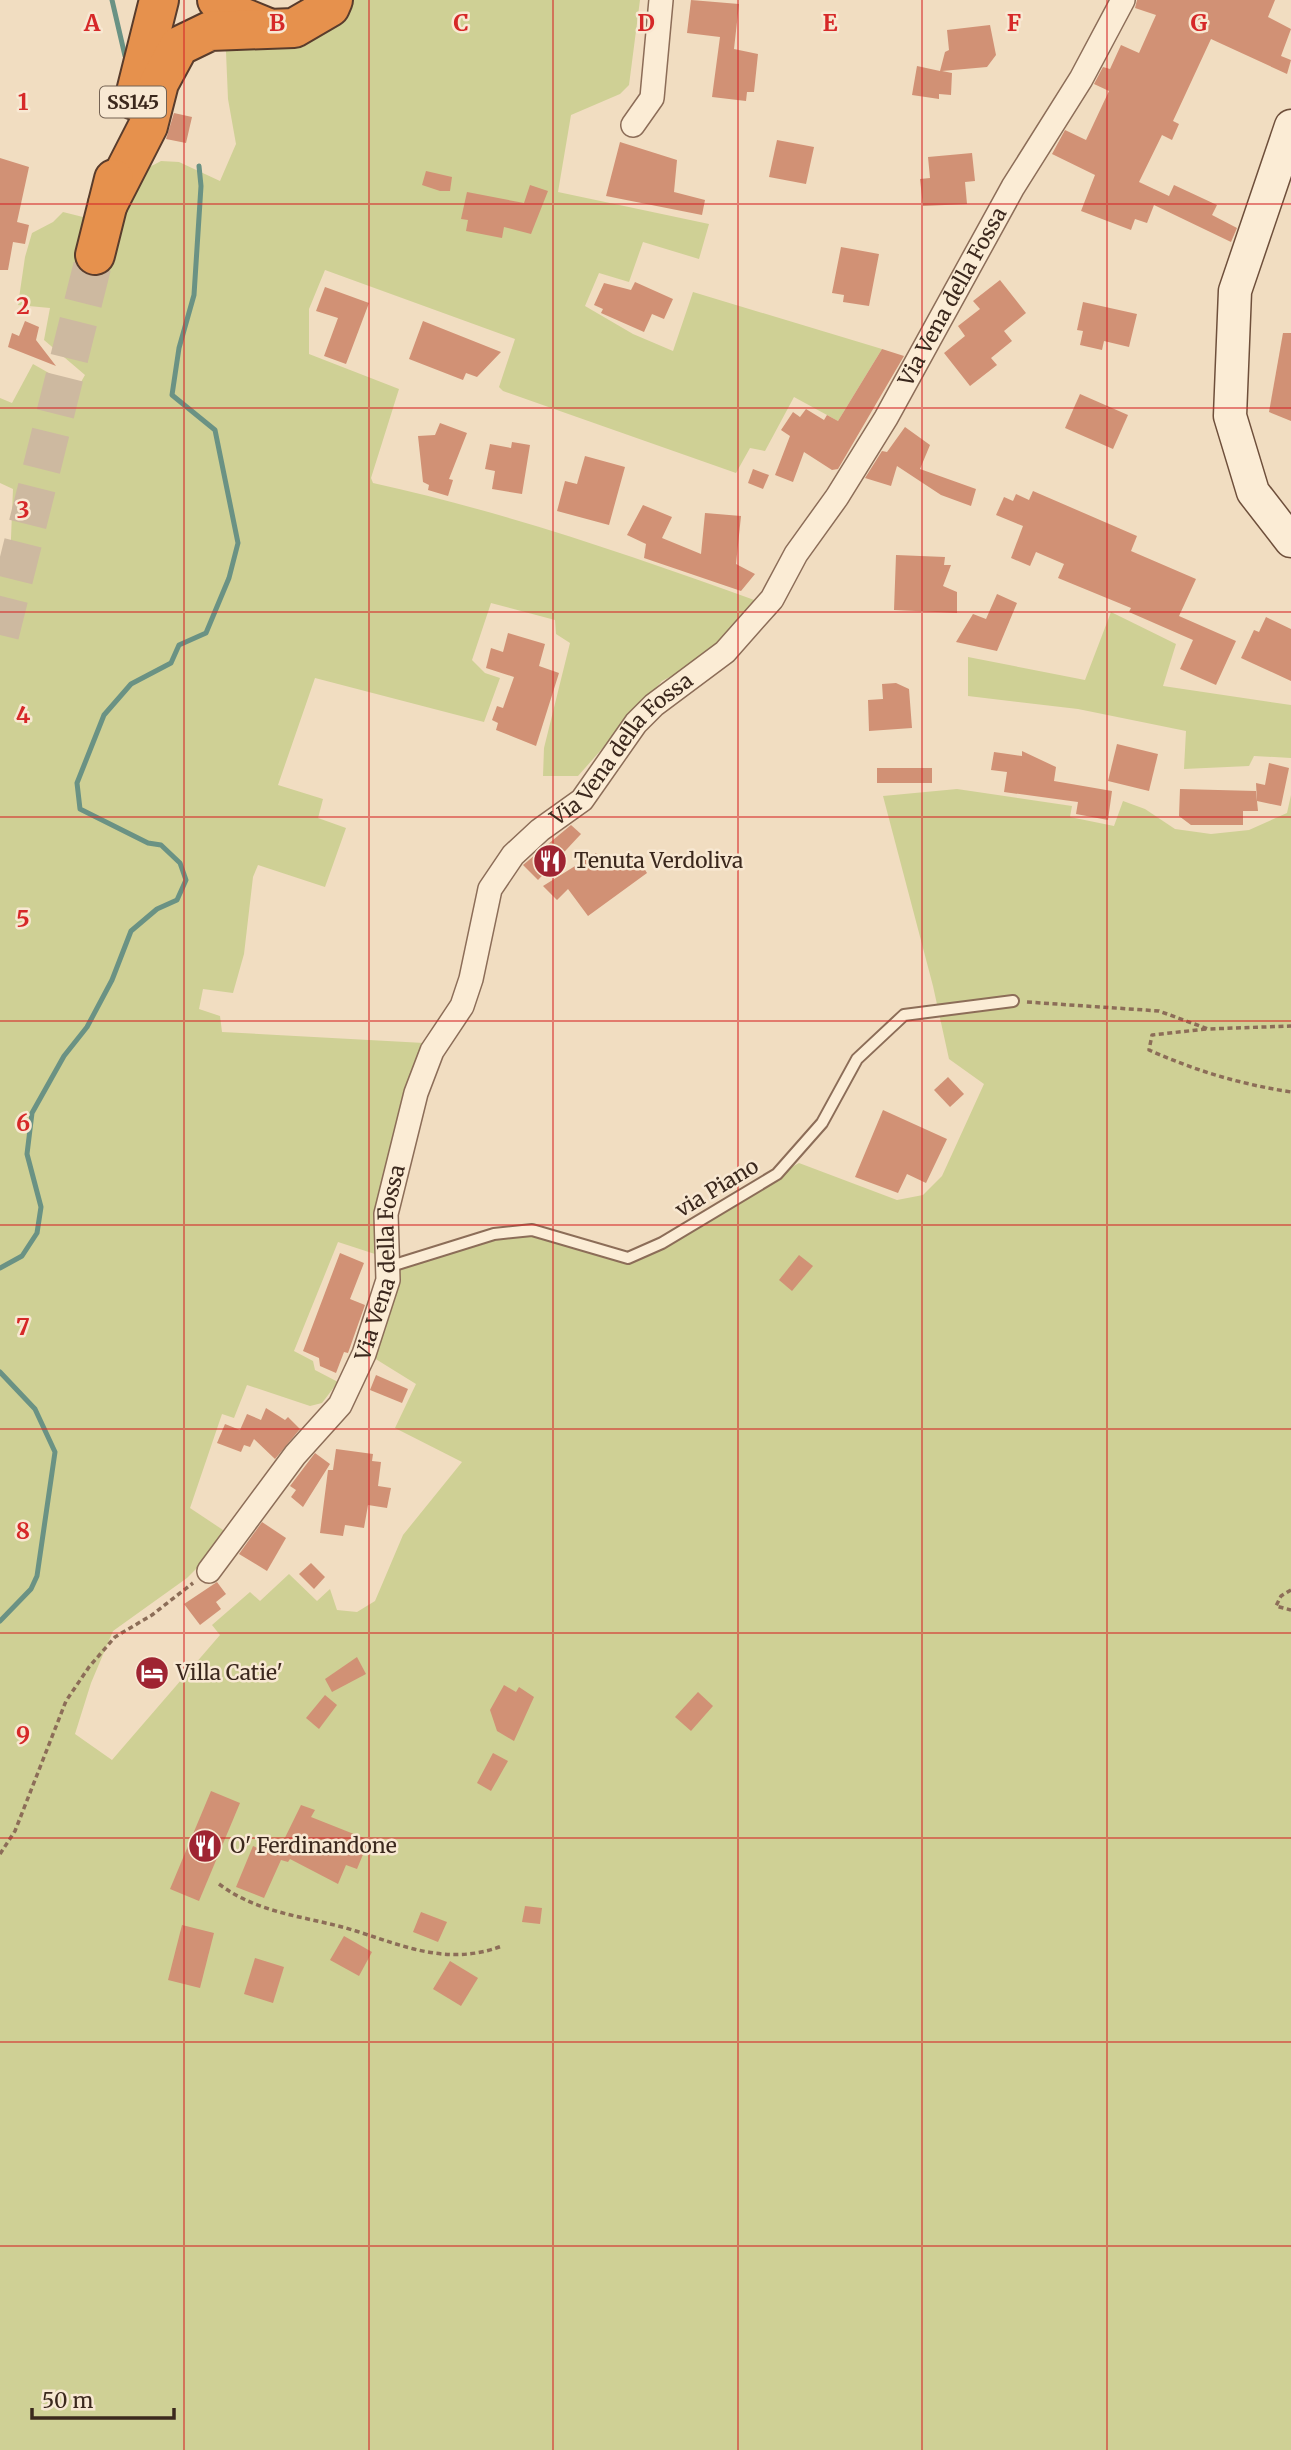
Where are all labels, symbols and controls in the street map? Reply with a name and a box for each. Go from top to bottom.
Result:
text: A [83,8,101,37]
text: B [269,8,285,37]
text: C [453,8,469,37]
text: D [637,8,655,37]
text: E [822,8,838,37]
text: F [1007,8,1021,37]
text: G [1191,8,1208,37]
road number: SS145 [100,86,166,118]
text: 1 [18,87,29,116]
street label: Via Vena della Fossa [892,202,1012,392]
text: 2 [16,291,30,320]
text: 3 [16,495,30,524]
street label: Via Vena della Fossa [544,667,698,832]
text: 4 [16,700,31,729]
restaurant icon: Tenuta Verdoliva [531,842,569,880]
place label: Tenuta Verdoliva [574,847,743,874]
text: 5 [16,904,30,933]
text: 6 [16,1108,30,1137]
street label: via Piano [669,1152,763,1224]
street label: Via Vena della Fossa [348,1162,411,1365]
text: 7 [16,1312,30,1341]
text: 8 [16,1516,30,1545]
hotel icon: Villa Catie' [133,1654,171,1692]
place label: Villa Catie' [175,1659,283,1686]
text: 9 [16,1720,30,1749]
restaurant icon: O' Ferdinandone [186,1827,224,1865]
place label: O' Ferdinandone [230,1832,397,1859]
scale bar [32,2376,173,2420]
text: 50 m [42,2387,93,2414]

